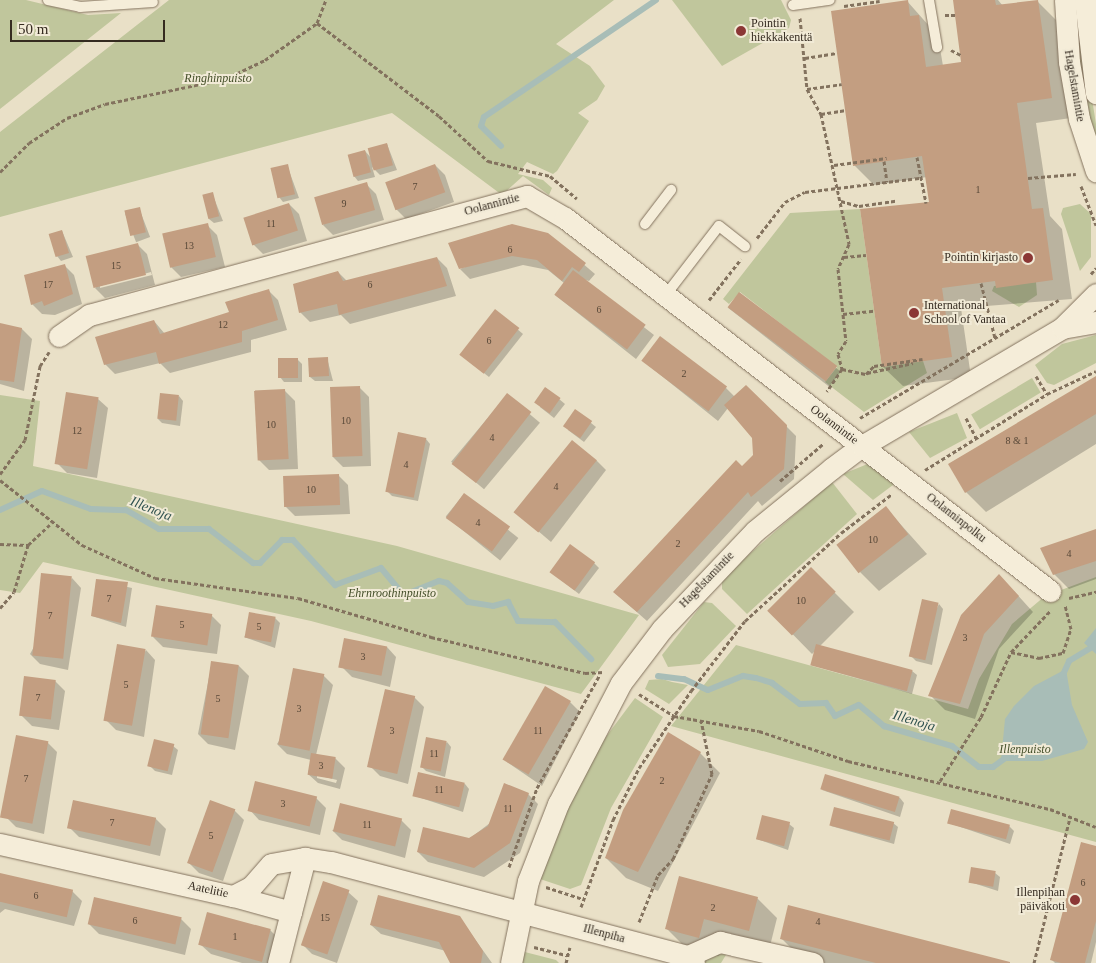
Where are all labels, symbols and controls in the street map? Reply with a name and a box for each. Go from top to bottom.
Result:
scale bar [12,10,168,42]
place label: Pointin hiekkakenttä [751,17,812,45]
text: 50 m [18,21,48,37]
marker: Pointin hiekkakenttä [735,25,747,37]
street label: Hagelstamintie [1061,49,1087,123]
park label: Ringhinpuisto [184,72,252,86]
house number: 7 [412,181,418,193]
house number: 1 [976,184,980,196]
street label: Oolannintie [463,191,521,219]
house number: 9 [342,198,346,210]
house number: 11 [266,218,276,230]
house number: 13 [184,240,194,252]
house number: 6 [508,244,512,256]
place label: Pointin kirjasto [944,251,1018,265]
marker: Pointin kirjasto [1022,252,1034,264]
house number: 15 [111,260,121,272]
house number: 17 [43,279,53,291]
house number: 6 [368,279,372,291]
place label: International School of Vantaa [924,299,1006,327]
house number: 6 [596,304,602,316]
marker: International School of Vantaa [908,307,920,319]
house number: 12 [218,319,228,331]
house number: 6 [486,335,492,347]
house number: 2 [682,368,686,380]
street label: Oolannintie [807,402,861,448]
house number: 10 [341,415,351,427]
house number: 10 [266,419,276,431]
house number: 12 [72,425,82,437]
house number: 4 [490,432,494,444]
house number: 8 & 1 [1006,435,1028,447]
house number: 4 [404,459,408,471]
house number: 4 [554,481,558,493]
house number: 10 [306,484,316,496]
street label: Oolanninpolku [923,490,989,546]
water label: Illenoja [128,493,174,525]
house number: 4 [476,517,480,529]
house number: 10 [868,534,878,546]
house number: 2 [676,538,680,550]
house number: 4 [1066,548,1072,560]
street label: Hagelstamintie [677,549,737,611]
park label: Ehrnroothinpuisto [348,587,436,601]
house number: 7 [106,593,112,605]
house number: 10 [796,595,806,607]
house number: 7 [48,610,52,622]
house number: 5 [180,619,184,631]
house number: 5 [256,621,262,633]
house number: 3 [962,632,968,644]
house number: 3 [360,651,366,663]
house number: 5 [124,679,128,691]
house number: 7 [36,692,40,704]
house number: 5 [216,693,220,705]
house number: 3 [296,703,302,715]
water label: Illenoja [891,707,937,735]
house number: 3 [390,725,394,737]
house number: 11 [533,725,543,737]
park label: Illenpuisto [999,743,1051,757]
house number: 11 [429,748,439,760]
house number: 3 [318,760,324,772]
house number: 7 [24,773,28,785]
house number: 2 [660,775,664,787]
house number: 11 [434,784,444,796]
house number: 3 [280,798,286,810]
house number: 11 [503,803,513,815]
house number: 7 [110,817,114,829]
house number: 11 [362,819,372,831]
house number: 5 [208,830,214,842]
house number: 6 [1080,877,1086,889]
street label: Aatelitie [186,879,230,901]
place label: Illenpihan päiväkoti [1016,886,1065,914]
house number: 6 [34,890,38,902]
marker: Illenpihan päiväkoti [1069,894,1081,906]
house number: 2 [710,902,716,914]
house number: 15 [320,912,330,924]
house number: 6 [132,915,138,927]
house number: 4 [816,916,820,928]
street label: Illenpiha [582,922,626,946]
house number: 1 [232,931,238,943]

